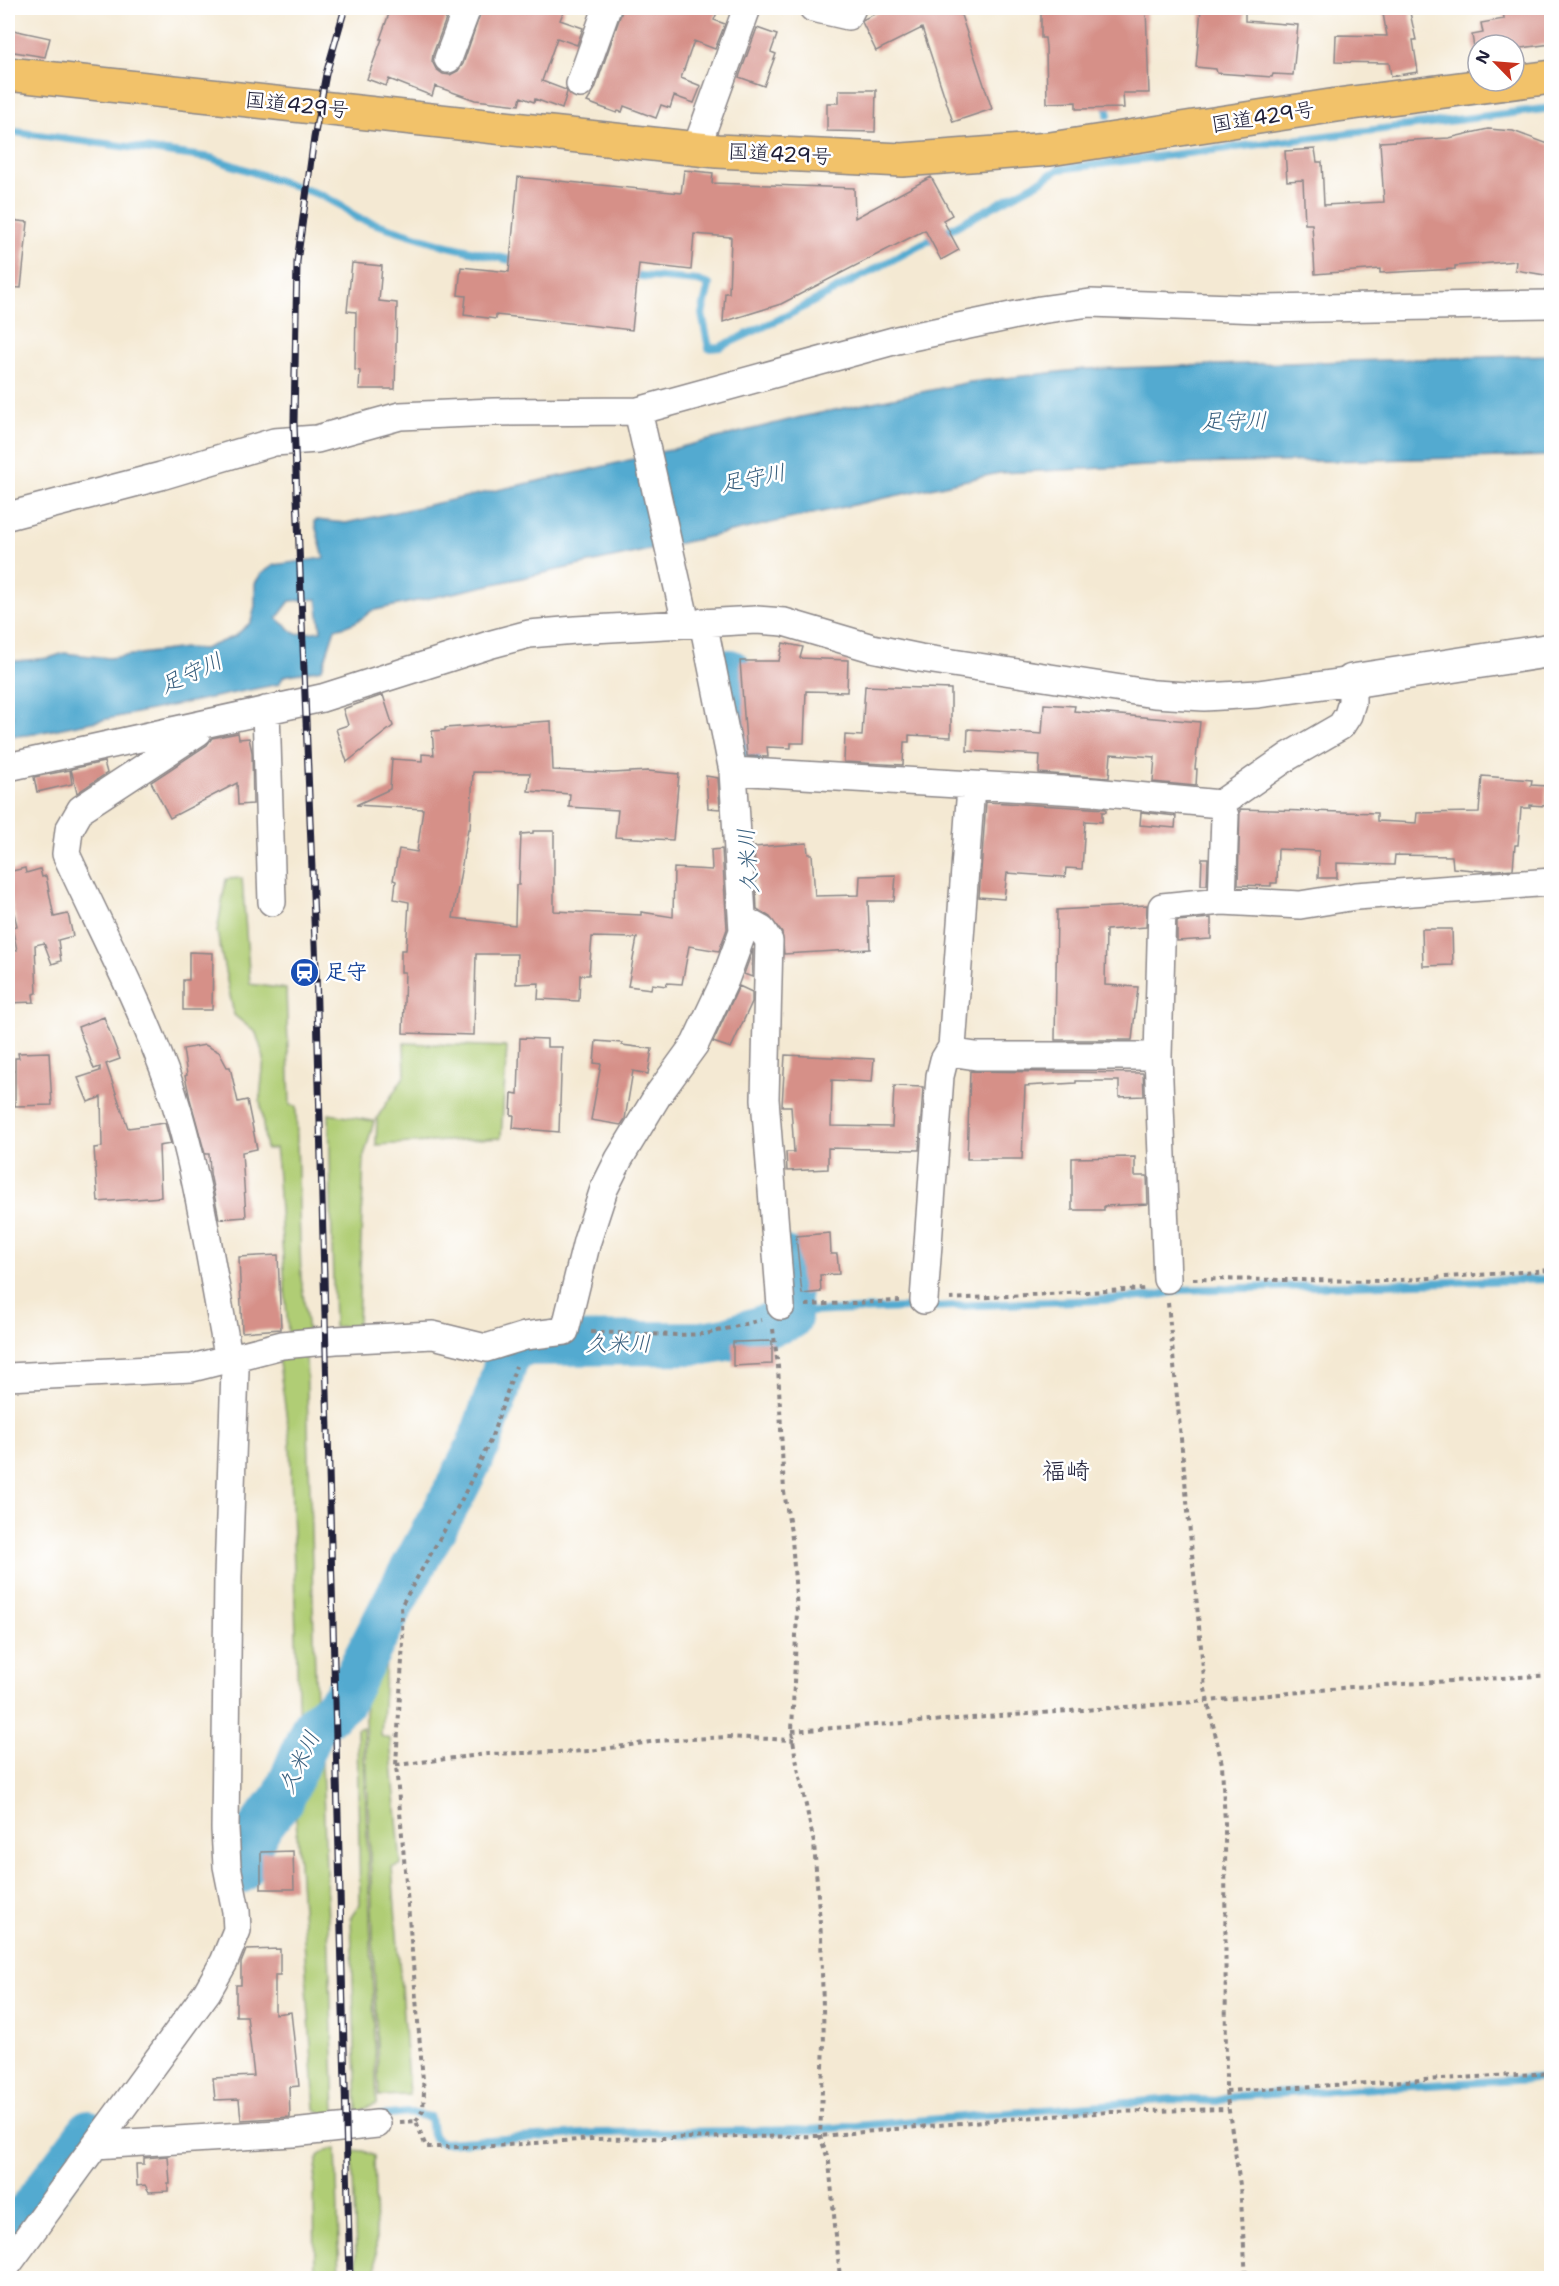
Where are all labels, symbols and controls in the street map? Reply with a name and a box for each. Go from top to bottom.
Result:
north arrow [1466,33,1526,93]
text: N [1471,47,1495,67]
street label: 国道429号 [244,86,350,124]
street label: 国道429号 [1209,95,1317,139]
street label: 国道429号 [727,137,833,171]
water label: 足守川 [1201,406,1267,436]
water label: 足守川 [718,457,788,499]
water label: 足守川 [155,646,227,700]
water label: 久米川 [731,827,765,895]
station icon: 足守 [288,956,320,988]
place label: 足守 [325,958,367,986]
water label: 久米川 [585,1329,651,1358]
district label: 福崎 [1042,1455,1090,1487]
water label: 久米川 [271,1726,327,1798]

